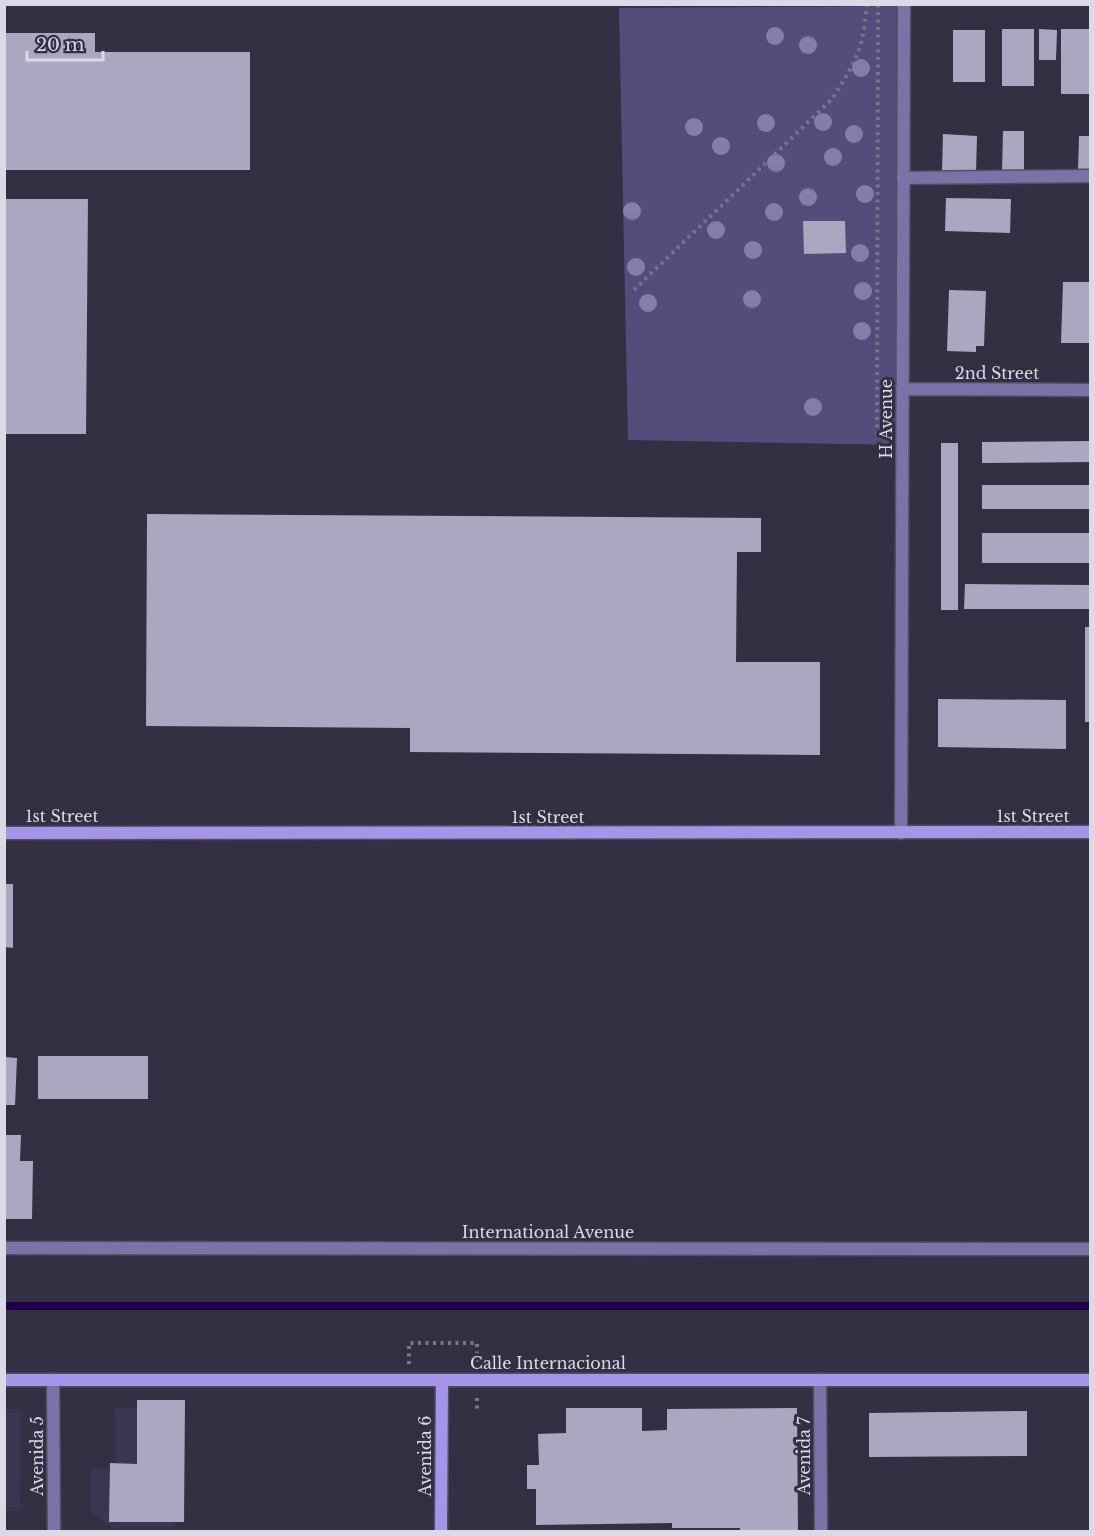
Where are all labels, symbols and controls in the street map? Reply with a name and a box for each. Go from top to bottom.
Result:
scale bar [27,24,104,62]
text: 20 m [36,34,84,56]
street label: 2nd Street [955,363,1039,383]
street label: H Avenue [876,379,896,459]
street label: 1st Street [25,806,99,826]
street label: 1st Street [996,806,1070,826]
street label: 1st Street [511,807,585,827]
street label: International Avenue [462,1222,634,1242]
street label: Calle Internacional [470,1353,626,1373]
street label: Avenida 5 [27,1416,47,1497]
street label: Avenida 6 [415,1416,435,1497]
street label: Avenida 7 [794,1416,814,1496]

